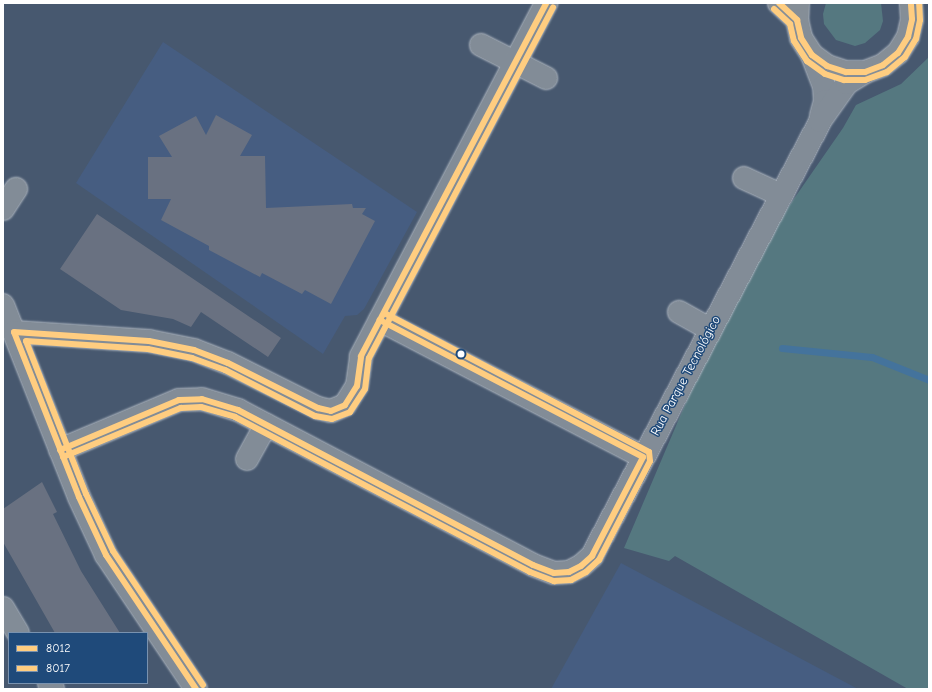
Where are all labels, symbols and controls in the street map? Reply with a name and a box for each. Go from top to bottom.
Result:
street label: Rua Parque Tecnológico [648,313,724,439]
unlabelled marker [456,349,466,359]
legend [8,632,148,684]
text: 8012 [46,641,71,655]
text: 8017 [46,661,70,675]

